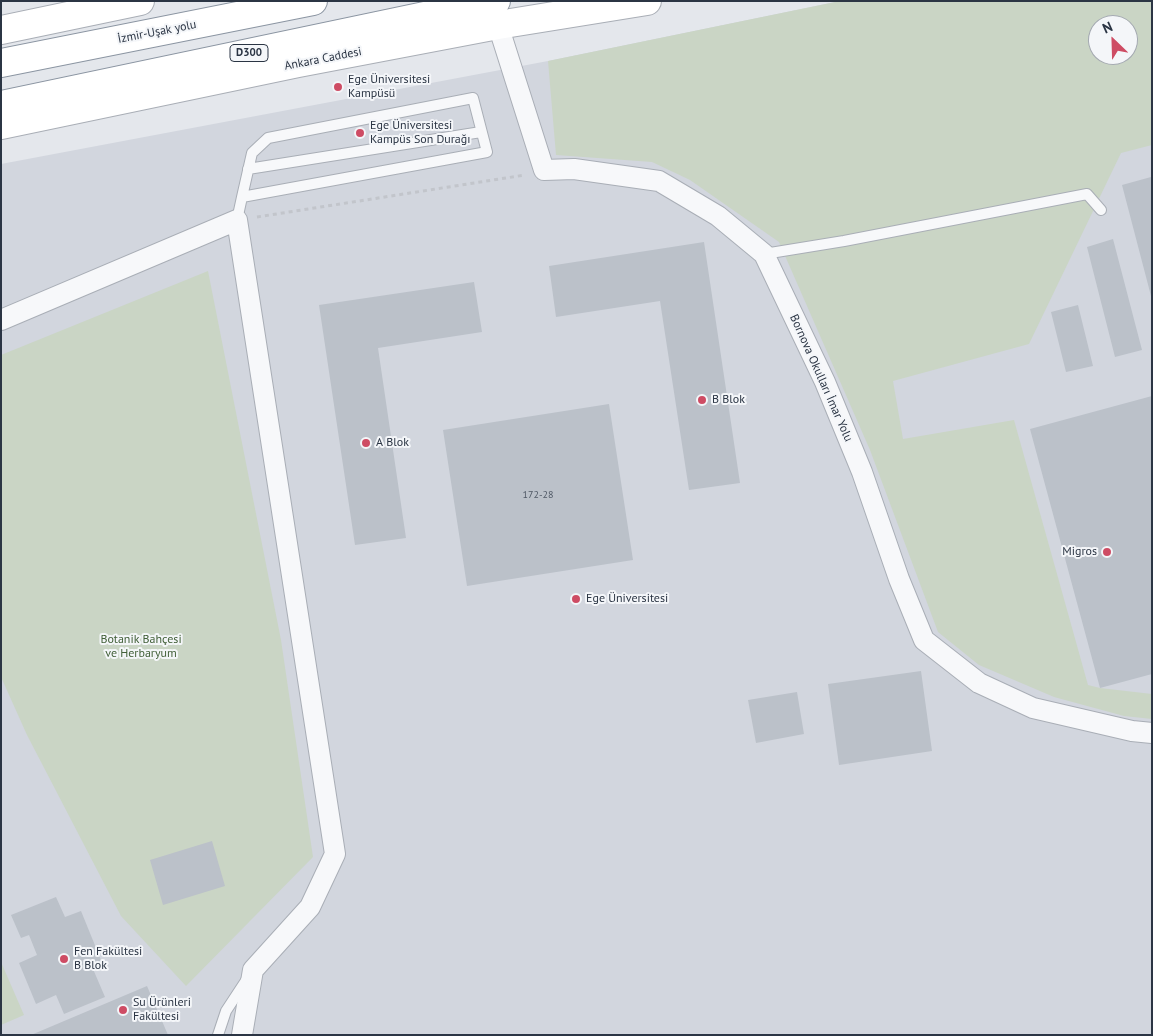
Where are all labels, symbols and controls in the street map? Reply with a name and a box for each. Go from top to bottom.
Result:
north arrow [1088,15,1138,65]
street label: İzmir-Uşak yolu [116,17,198,47]
text: N [1099,17,1115,37]
road number: D300 [230,44,268,62]
street label: Ankara Caddesi [283,44,363,74]
place label: Ege Üniversitesi Kampüsü [348,73,430,101]
marker: Ege Üniversitesi Kampüsü [332,81,344,93]
place label: Ege Üniversitesi Kampüs Son Durağı [370,119,470,147]
marker: Ege Üniversitesi Kampüs Son Durağı [354,127,366,139]
street label: Bornova Okulları İmar Yolu [786,312,856,444]
place label: B Blok [712,393,745,407]
marker: B Blok [696,394,708,406]
place label: A Blok [376,436,409,450]
marker: A Blok [360,437,372,449]
house number: 172-28 [523,489,553,501]
place label: Migros [1062,545,1097,559]
marker: Migros [1101,546,1113,558]
place label: Ege Üniversitesi [586,592,668,606]
marker: Ege Üniversitesi [570,593,582,605]
park label: Botanik Bahçesi ve Herbaryum [100,633,182,661]
place label: Fen Fakültesi B Blok [74,945,142,973]
marker: Fen Fakültesi B Blok [58,953,70,965]
place label: Su Ürünleri Fakültesi [133,996,191,1024]
marker: Su Ürünleri Fakültesi [117,1004,129,1016]

